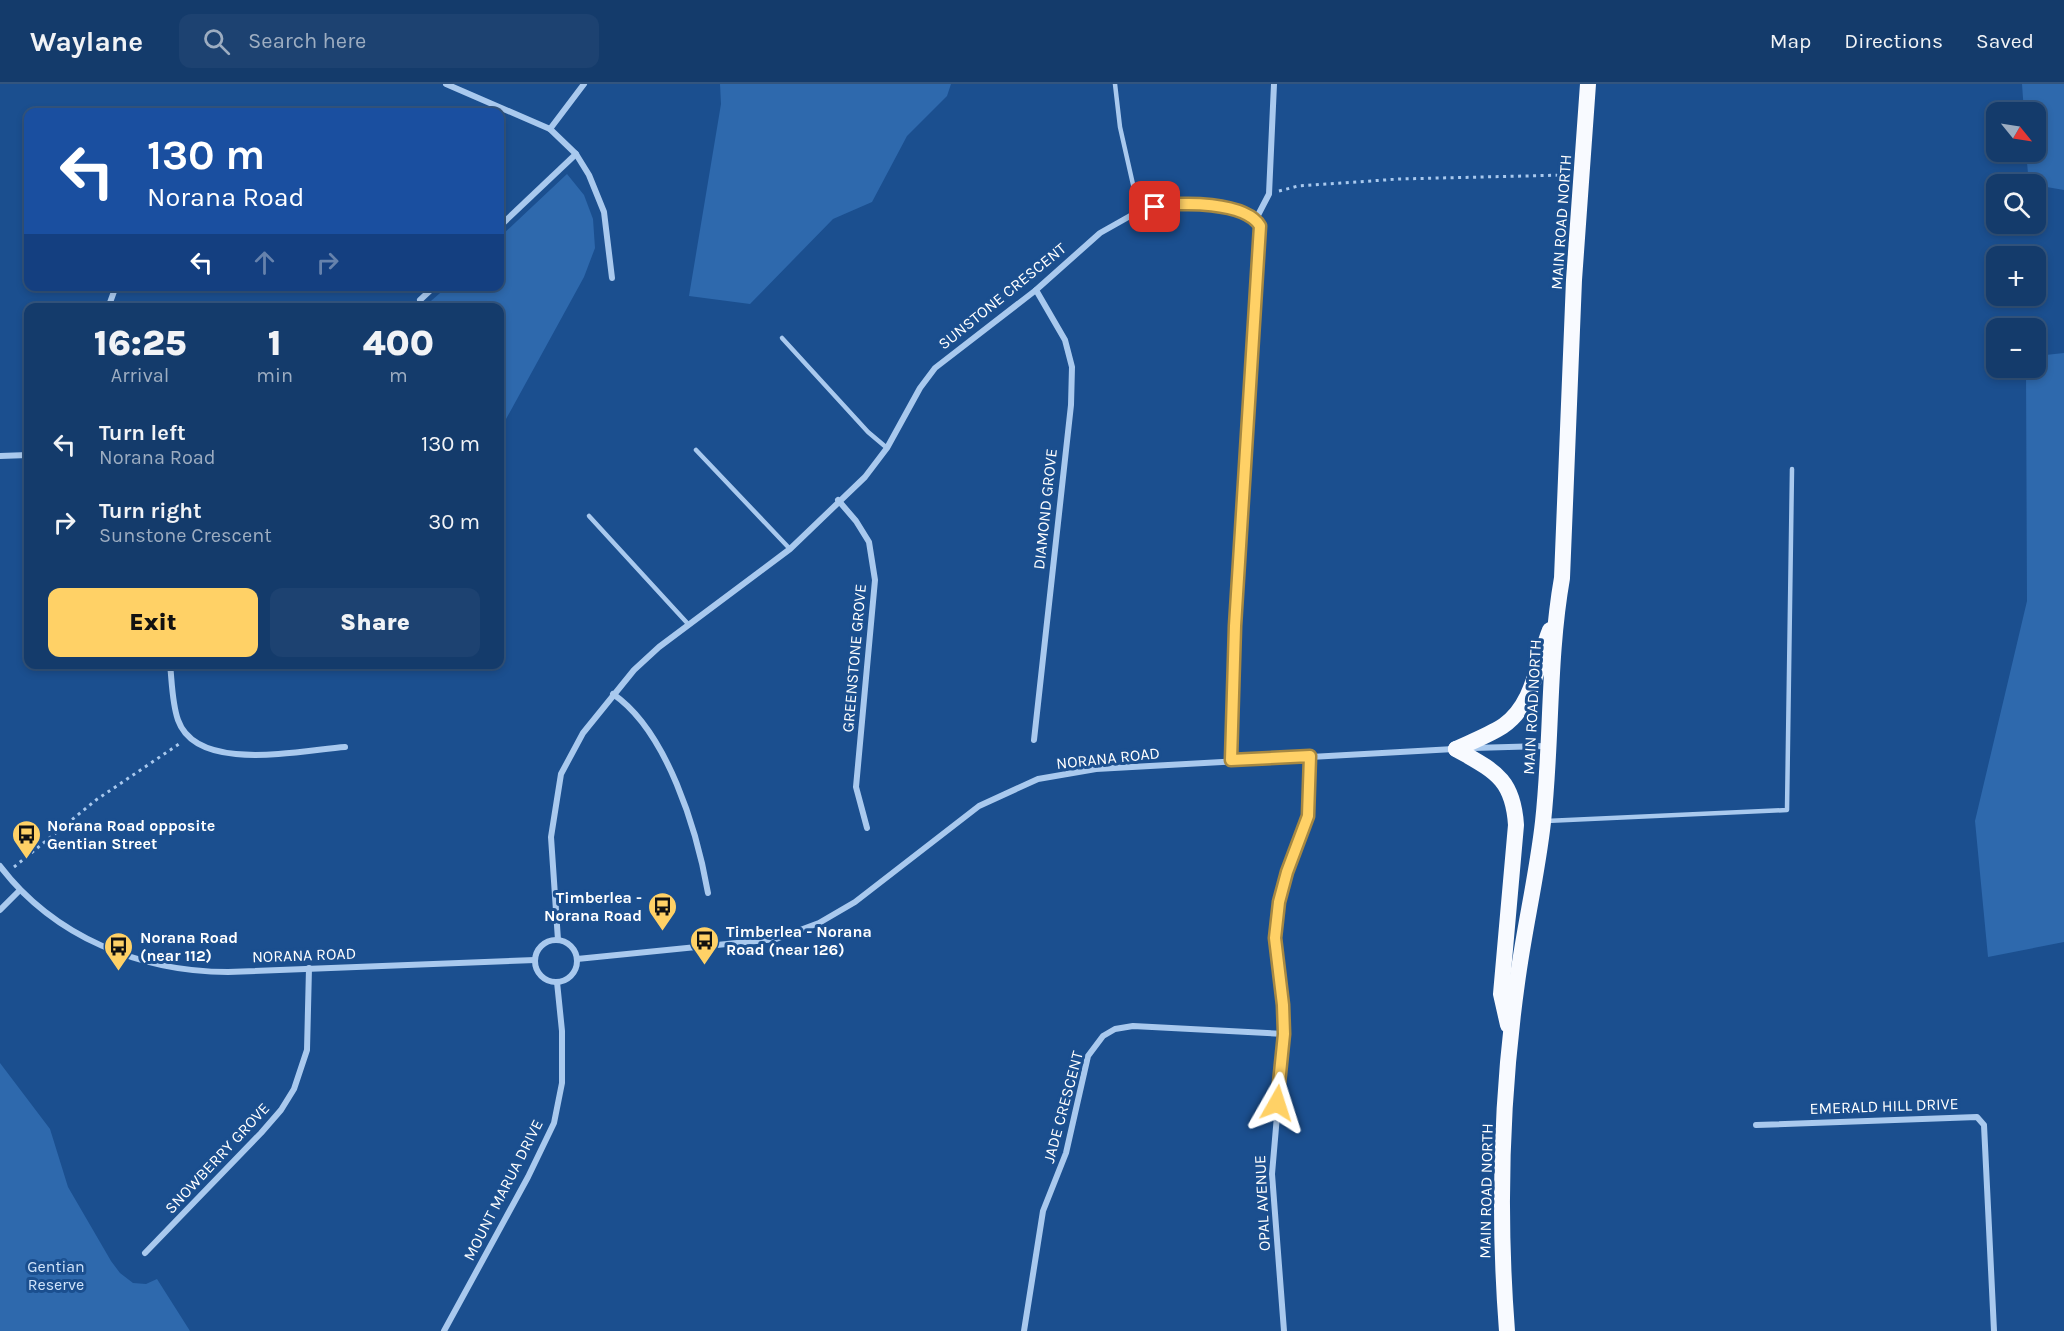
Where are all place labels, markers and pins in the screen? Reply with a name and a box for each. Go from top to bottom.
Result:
pin [1129,181,1180,232]
place label: Norana Road opposite Gentian Street [47,816,215,853]
bus stop icon: Norana Road opposite Gentian Street [10,818,42,860]
place label: Timberlea - Norana Road [544,888,642,925]
bus stop icon: Timberlea - Norana Road [647,890,679,932]
place label: Timberlea - Norana Road (near 126) [726,922,872,959]
bus stop icon: Timberlea - Norana Road (near 126) [689,924,721,966]
place label: Norana Road (near 112) [140,928,238,965]
bus stop icon: Norana Road (near 112) [103,930,135,972]

